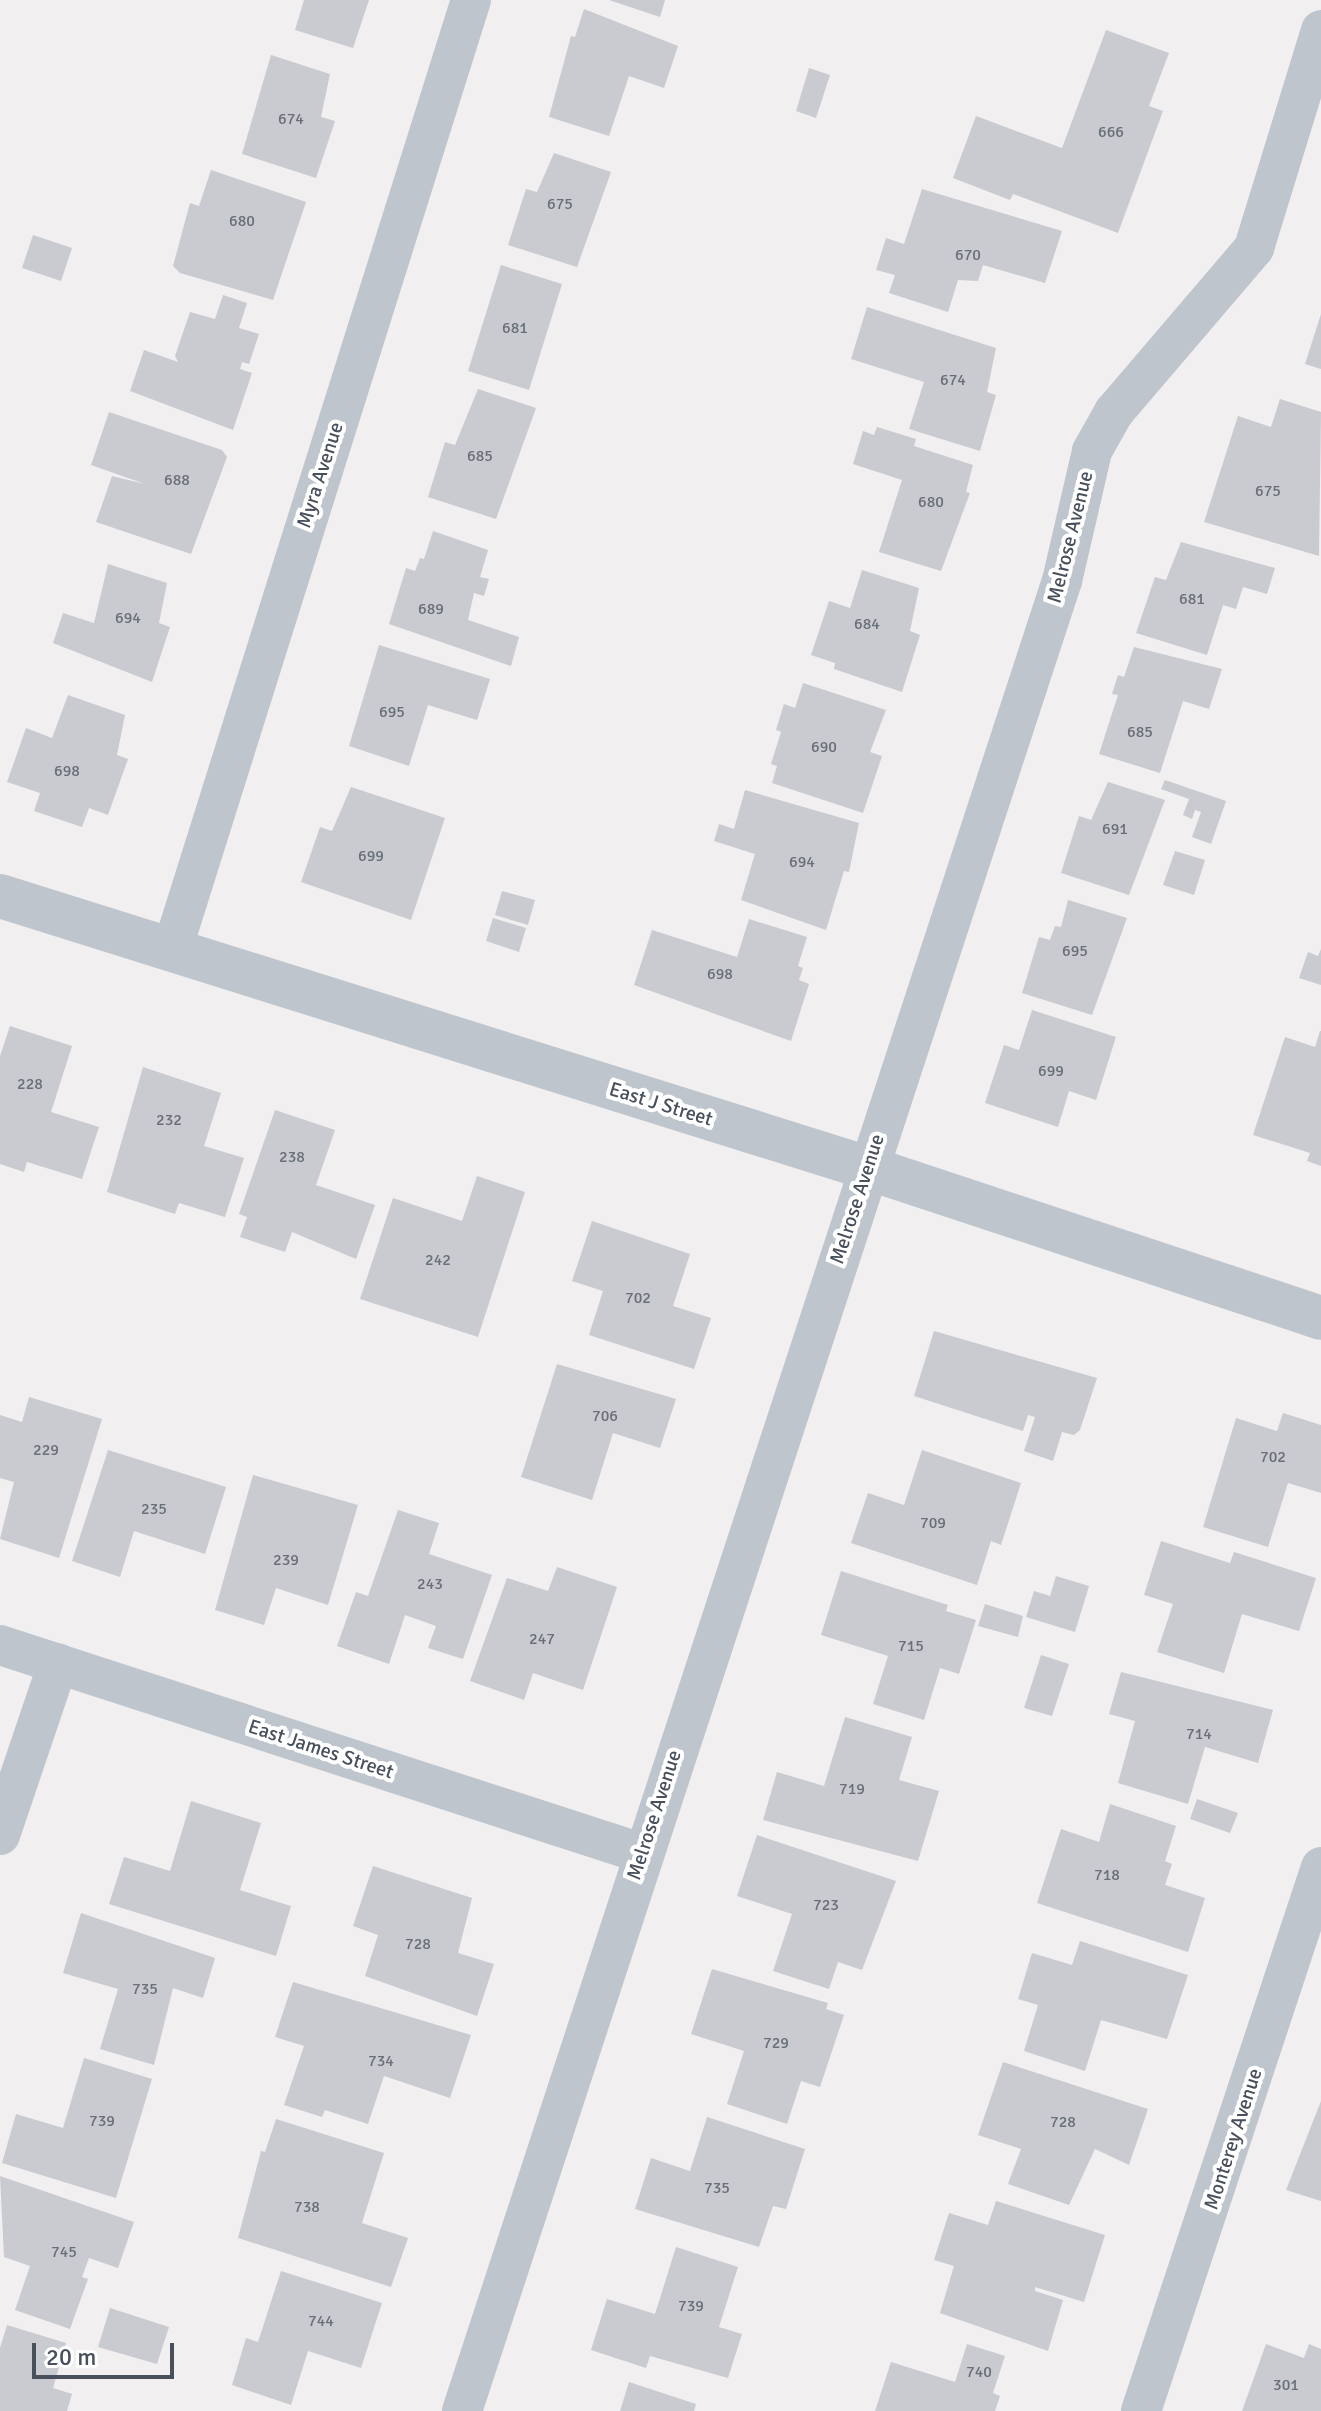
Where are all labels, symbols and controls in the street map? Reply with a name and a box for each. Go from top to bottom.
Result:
house number: 674 [278,109,304,129]
house number: 666 [1098,122,1124,142]
house number: 675 [547,194,573,214]
house number: 680 [229,211,255,231]
house number: 670 [955,245,981,265]
house number: 681 [502,318,528,338]
house number: 674 [940,370,966,390]
street label: Myra Avenue [292,419,348,531]
house number: 685 [467,446,493,466]
street label: Melrose Avenue [1042,469,1098,605]
house number: 688 [164,470,190,490]
house number: 675 [1255,481,1281,501]
house number: 680 [918,492,944,512]
house number: 681 [1179,589,1205,609]
house number: 689 [418,599,444,619]
house number: 694 [115,608,141,628]
house number: 684 [854,614,880,634]
house number: 695 [379,702,405,722]
house number: 685 [1127,722,1153,742]
house number: 690 [811,737,837,757]
house number: 698 [54,761,80,781]
house number: 691 [1102,819,1128,839]
house number: 699 [358,846,384,866]
house number: 694 [789,852,815,872]
house number: 695 [1062,941,1088,961]
house number: 698 [707,964,733,984]
house number: 699 [1038,1061,1064,1081]
house number: 228 [17,1074,43,1094]
street label: East J Street [606,1077,716,1131]
house number: 232 [156,1110,182,1130]
street label: Melrose Avenue [825,1131,889,1267]
house number: 238 [279,1147,305,1167]
house number: 242 [425,1250,451,1270]
house number: 702 [625,1288,651,1308]
house number: 706 [592,1406,618,1426]
house number: 229 [33,1440,59,1460]
house number: 702 [1260,1447,1286,1467]
house number: 235 [141,1499,167,1519]
house number: 709 [920,1513,946,1533]
house number: 239 [273,1550,299,1570]
house number: 243 [417,1574,443,1594]
house number: 247 [529,1629,555,1649]
house number: 715 [898,1636,924,1656]
street label: East James Street [245,1714,397,1784]
house number: 714 [1186,1724,1212,1744]
street label: Melrose Avenue [622,1747,686,1883]
house number: 719 [839,1779,865,1799]
house number: 718 [1094,1865,1120,1885]
house number: 723 [813,1895,839,1915]
house number: 728 [405,1934,431,1954]
house number: 735 [132,1979,158,1999]
house number: 729 [763,2033,789,2053]
house number: 734 [368,2051,394,2071]
street label: Monterey Avenue [1199,2065,1267,2213]
house number: 739 [89,2111,115,2131]
house number: 728 [1050,2112,1076,2132]
house number: 735 [704,2178,730,2198]
house number: 738 [294,2197,320,2217]
house number: 745 [51,2242,77,2262]
house number: 739 [678,2296,704,2316]
house number: 744 [308,2311,334,2331]
scale bar [36,2327,178,2377]
text: 20 m [46,2342,96,2372]
house number: 740 [966,2362,992,2382]
house number: 301 [1273,2375,1299,2395]

